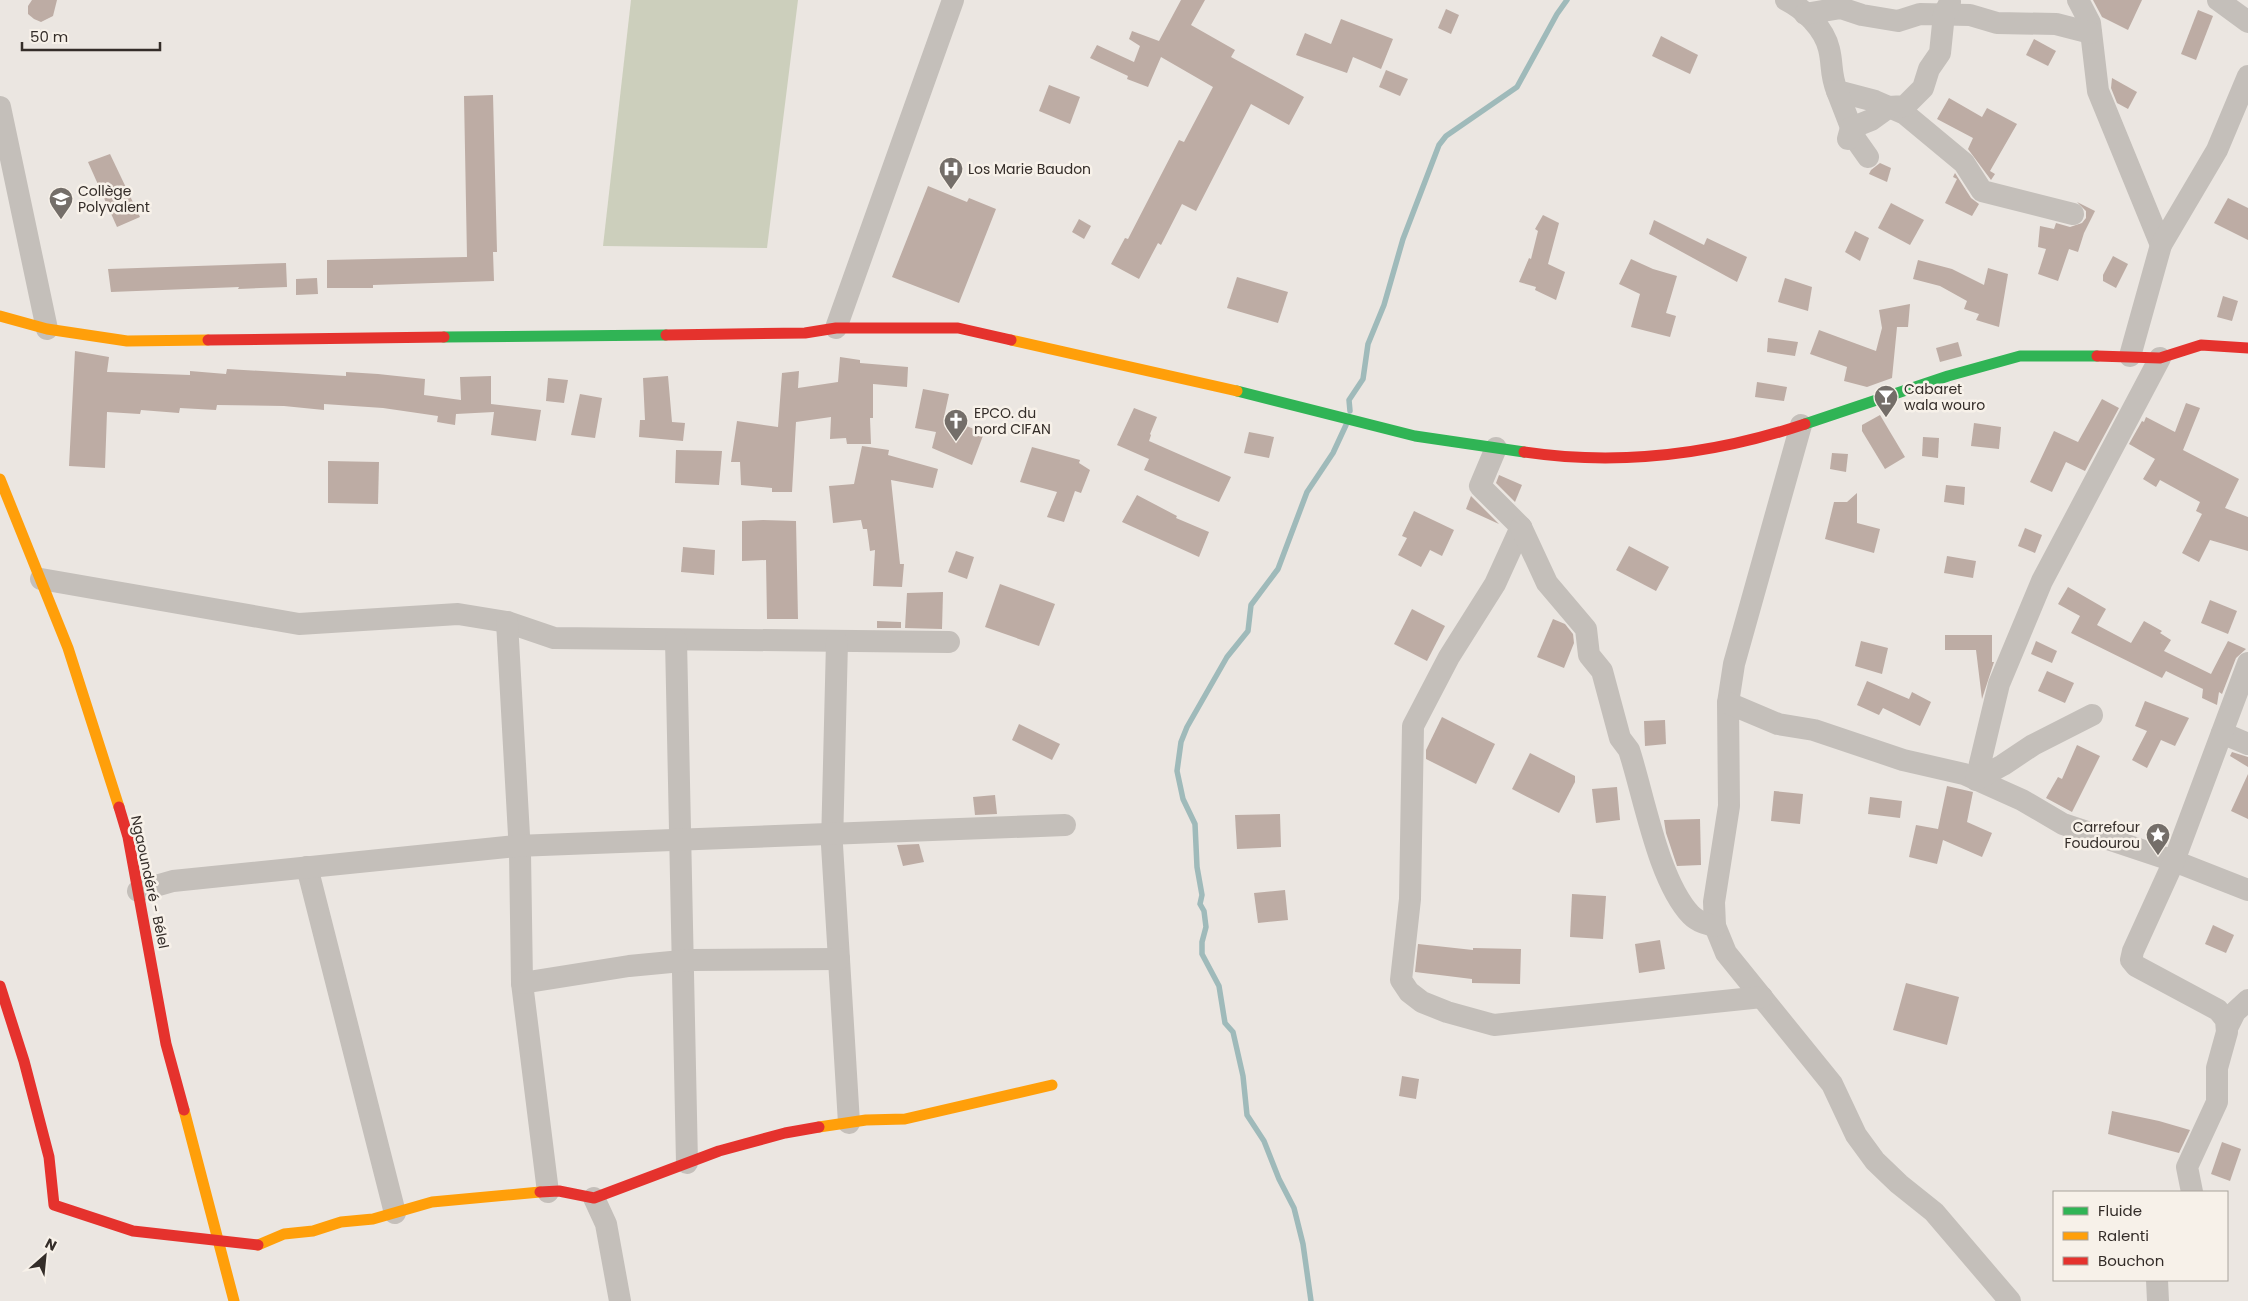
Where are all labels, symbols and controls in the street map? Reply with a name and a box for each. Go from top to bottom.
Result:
scale bar [22,20,160,52]
text: 50 m [30,26,68,47]
hospital icon: Los Marie Baudon [938,156,964,190]
place label: Los Marie Baudon [968,159,1091,179]
place label: Collège Polyvalent [78,181,150,217]
school or university icon: Collège Polyvalent [48,186,74,220]
place label: Cabaret wala wouro [1904,379,1985,415]
bar icon: Cabaret wala wouro [1873,384,1899,418]
place label: EPCO. du nord CIFAN [974,403,1051,439]
church icon: EPCO. du nord CIFAN [943,408,969,442]
street label: Ngaoundéré - Bélel [126,814,174,950]
place label: Carrefour Foudourou [2064,817,2140,853]
place icon: Carrefour Foudourou [2145,822,2171,856]
legend [2053,1191,2228,1281]
text: Fluide [2098,1200,2142,1221]
text: Ralenti [2098,1225,2149,1246]
north arrow [20,1231,70,1281]
text: N [42,1233,60,1256]
text: Bouchon [2098,1250,2164,1271]

